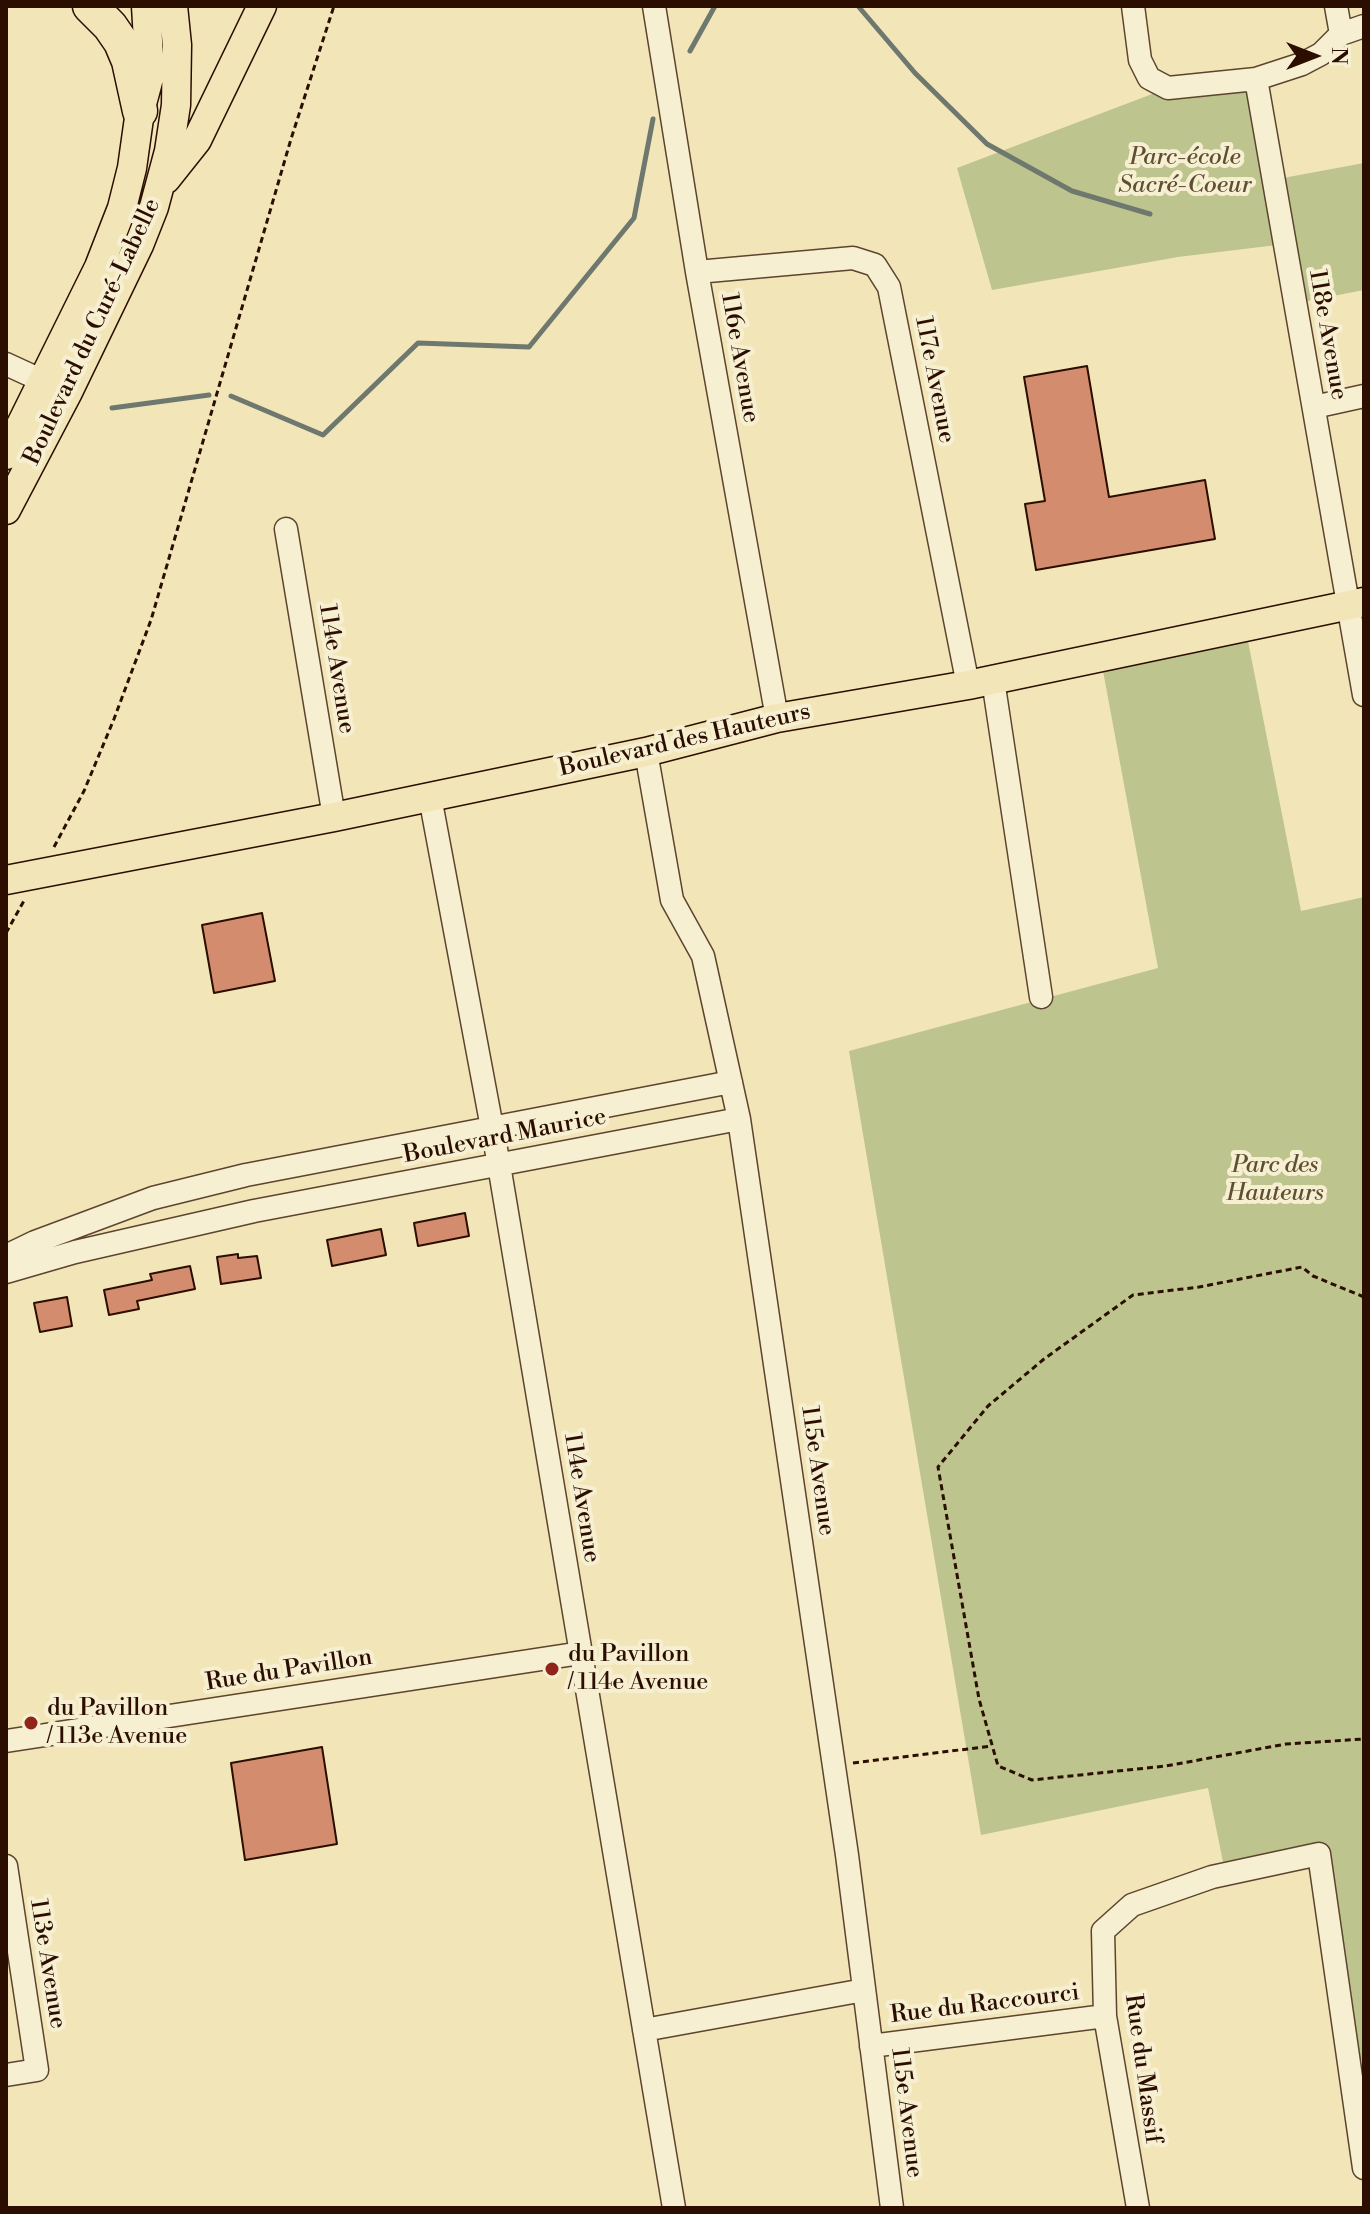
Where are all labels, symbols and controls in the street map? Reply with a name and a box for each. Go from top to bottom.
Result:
north arrow [1274,16,1354,96]
text: N [1325,47,1352,65]
park label: Parc-école Sacré-Coeur [1118,144,1252,200]
street label: Boulevard du Curé-Labelle [19,194,167,470]
street label: 118e Avenue [1301,268,1353,402]
street label: 116e Avenue [713,291,765,425]
street label: 117e Avenue [908,314,960,446]
street label: 114e Avenue [312,602,360,736]
street label: Boulevard des Hauteurs [556,698,814,784]
street label: Boulevard Maurice [401,1103,609,1171]
park label: Parc des Hauteurs [1226,1152,1324,1208]
street label: 115e Avenue [794,1404,840,1538]
street label: 114e Avenue [557,1431,605,1565]
place label: du Pavillon / 114e Avenue [568,1641,708,1697]
street label: Rue du Pavillon [203,1644,375,1698]
marker: du Pavillon / 114e Avenue [543,1660,561,1678]
place label: du Pavillon / 113e Avenue [47,1695,187,1751]
marker: du Pavillon / 113e Avenue [22,1714,40,1732]
street label: 113e Avenue [23,1897,71,2031]
street label: Rue du Raccourci [889,1979,1081,2031]
street label: Rue du Massif [1117,1992,1167,2146]
street label: 115e Avenue [884,2046,928,2180]

